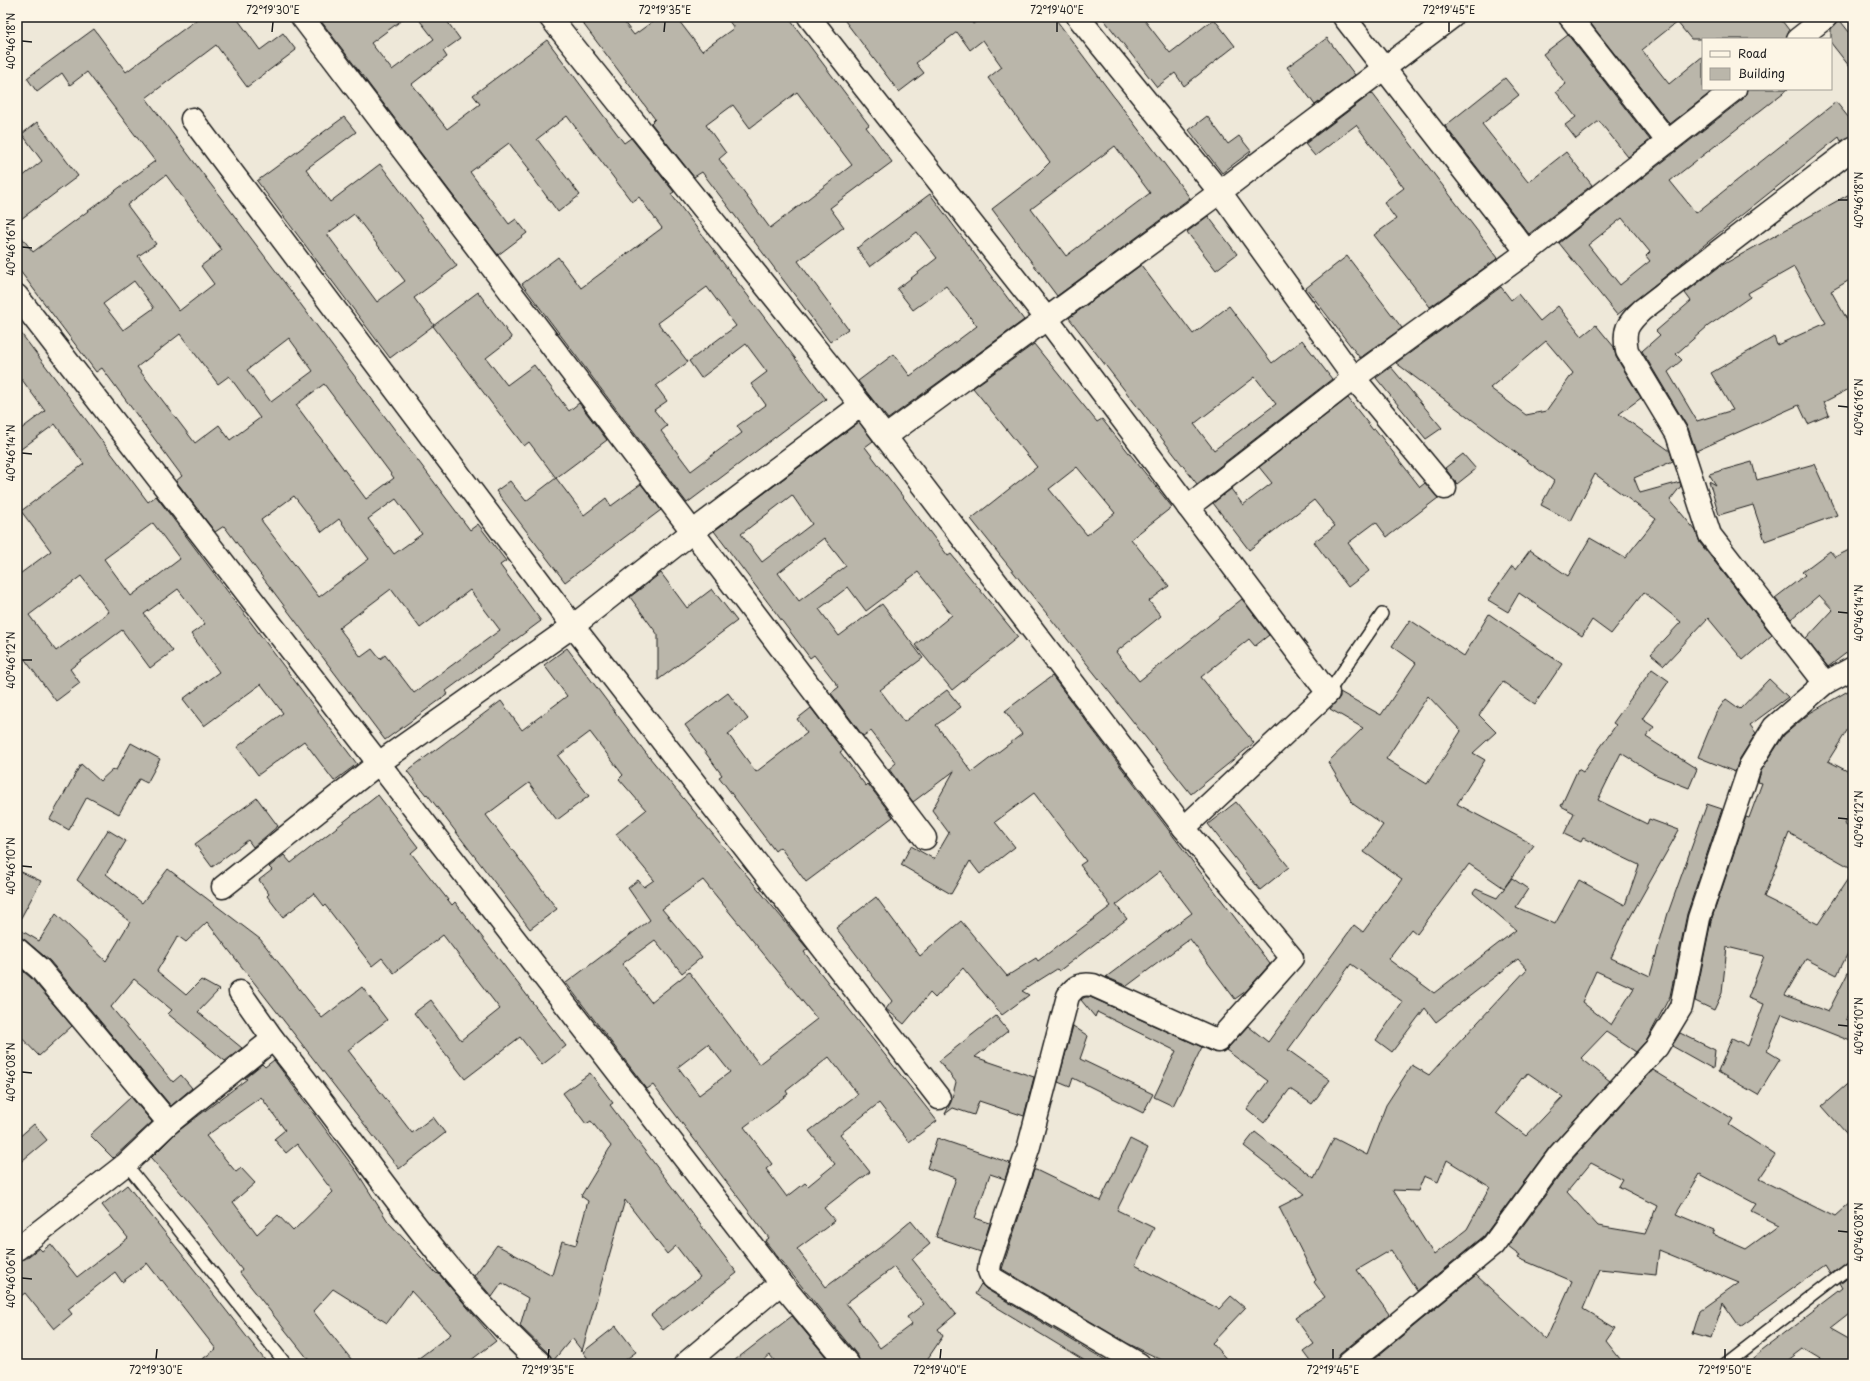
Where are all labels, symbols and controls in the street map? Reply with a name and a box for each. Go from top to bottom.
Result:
text: 72°19'30"E [246,2,300,17]
text: 72°19'35"E [639,2,691,17]
text: 72°19'40"E [1030,2,1084,17]
text: 72°19'45"E [1423,2,1475,17]
text: 40°46'18"N [3,12,18,69]
legend [1702,38,1832,90]
text: Road [1738,44,1767,62]
text: Building [1738,64,1785,82]
text: 40°46'18"N [1851,171,1866,228]
text: 40°46'16"N [3,218,18,276]
text: 40°46'16"N [1851,378,1866,436]
text: 40°46'14"N [3,424,18,481]
text: 40°46'14"N [1851,584,1866,641]
text: 40°46'12"N [3,631,18,689]
text: 40°46'12"N [1851,790,1866,848]
text: 40°46'10"N [3,837,18,895]
text: 40°46'10"N [1851,997,1866,1055]
text: 40°46'08"N [3,1042,18,1102]
text: 40°46'08"N [1851,1202,1866,1262]
text: 40°46'06"N [3,1248,18,1308]
text: 72°19'30"E [129,1362,183,1377]
text: 72°19'35"E [522,1362,574,1377]
text: 72°19'40"E [913,1362,967,1377]
text: 72°19'45"E [1307,1362,1359,1377]
text: 72°19'50"E [1698,1362,1752,1377]

